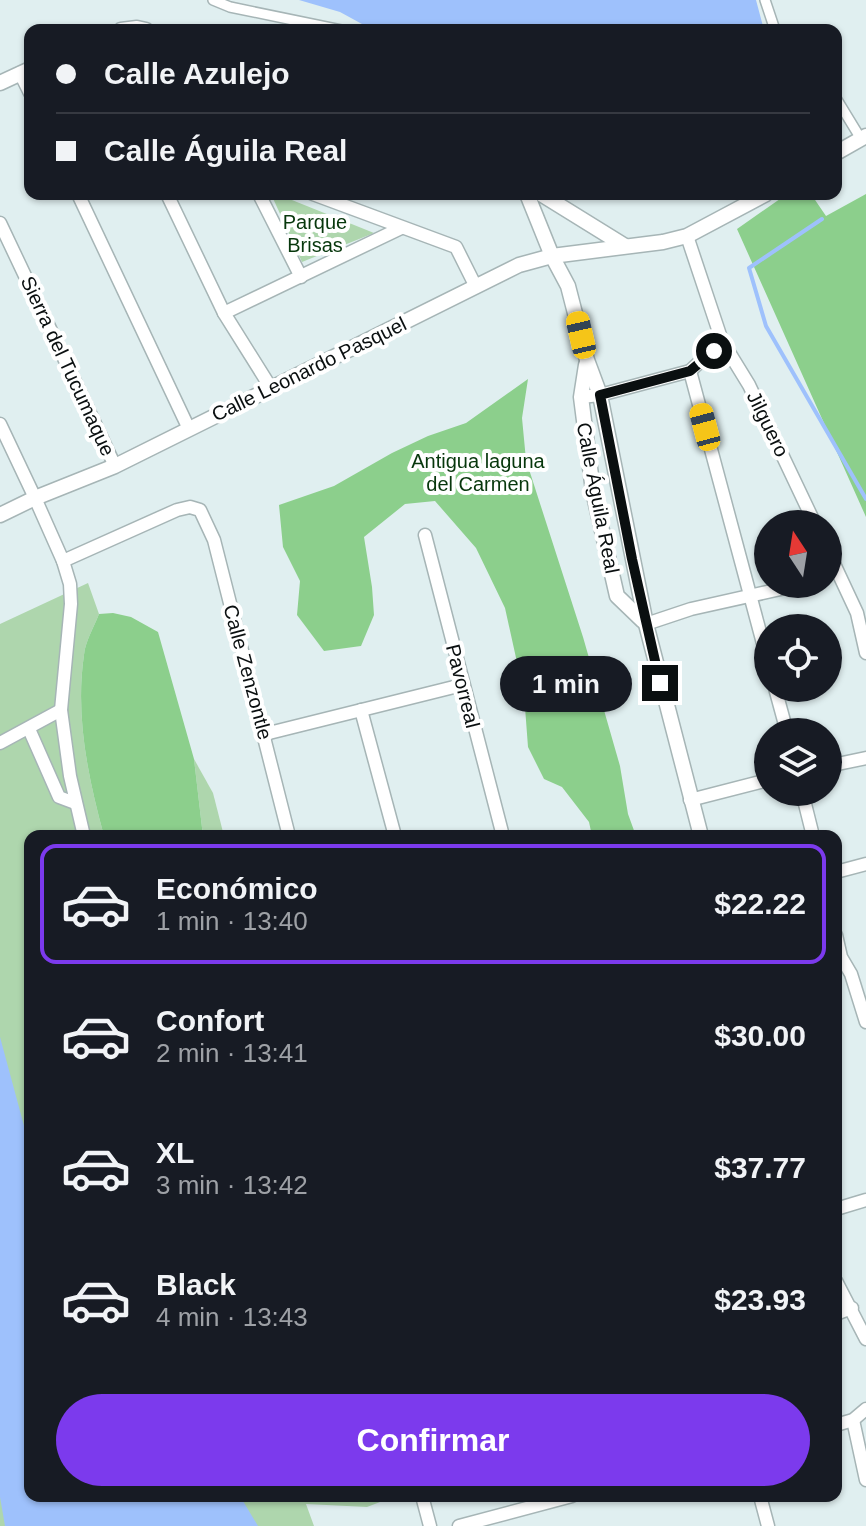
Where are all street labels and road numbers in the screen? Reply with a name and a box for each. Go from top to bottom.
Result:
street label: Sierra del Tucumaque [17,273,119,459]
street label: Calle Leonardo Pasquel [208,312,410,426]
street label: Jilguero [743,388,793,460]
street label: Calle Águila Real [573,421,623,575]
street label: Calle Zenzontle [219,602,277,742]
street label: Pavorreal [442,642,484,730]

